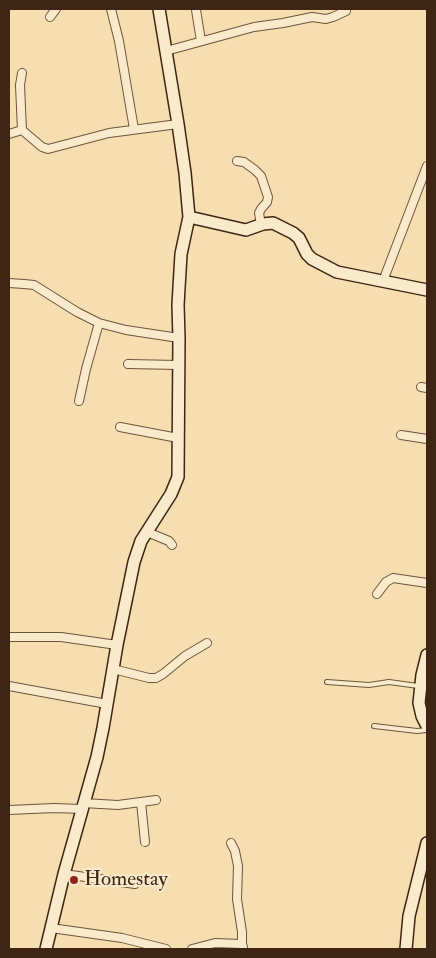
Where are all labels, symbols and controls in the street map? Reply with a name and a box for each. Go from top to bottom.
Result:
place label: Homestay [84,867,168,893]
marker: Homestay [68,874,80,886]

